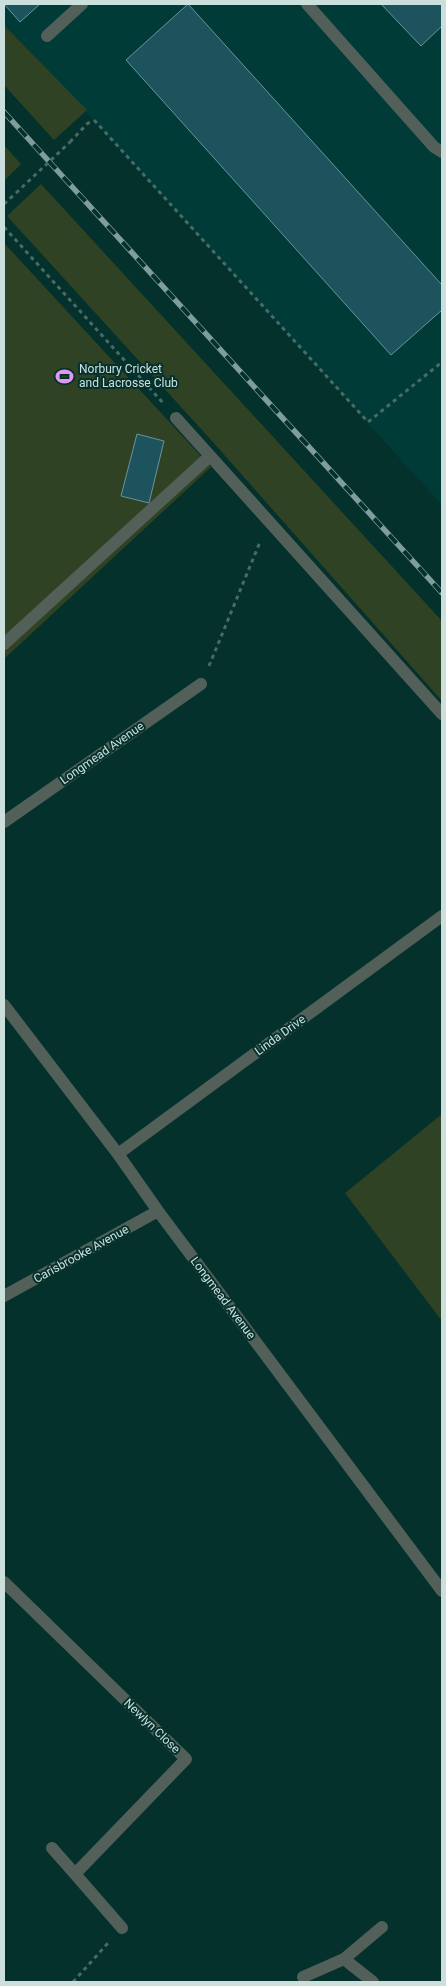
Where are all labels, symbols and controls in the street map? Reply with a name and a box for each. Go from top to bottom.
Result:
place label: Norbury Cricket and Lacrosse Club [79,362,178,390]
sports icon: Norbury Cricket and Lacrosse Club [55,366,75,386]
street label: Longmead Avenue [57,719,147,787]
street label: Linda Drive [252,1012,308,1058]
street label: Carisbrooke Avenue [31,1222,131,1286]
street label: Longmead Avenue [188,1254,258,1342]
street label: Newlyn Close [121,1696,183,1756]

